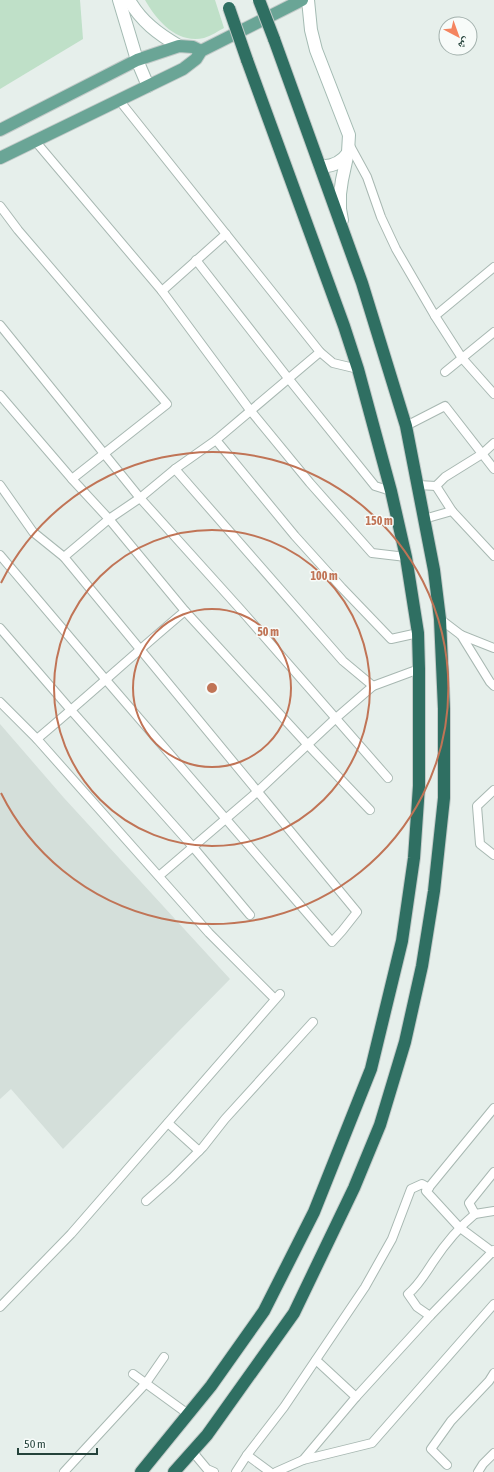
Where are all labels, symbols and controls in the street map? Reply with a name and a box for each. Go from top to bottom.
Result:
north arrow [438,16,478,56]
text: ش [455,34,473,52]
text: 150 m [365,514,393,528]
text: 100 m [310,569,338,583]
text: 50 m [257,625,279,639]
centre of rings [205,681,219,695]
scale bar [18,1430,97,1456]
text: 50 m [24,1437,46,1451]

